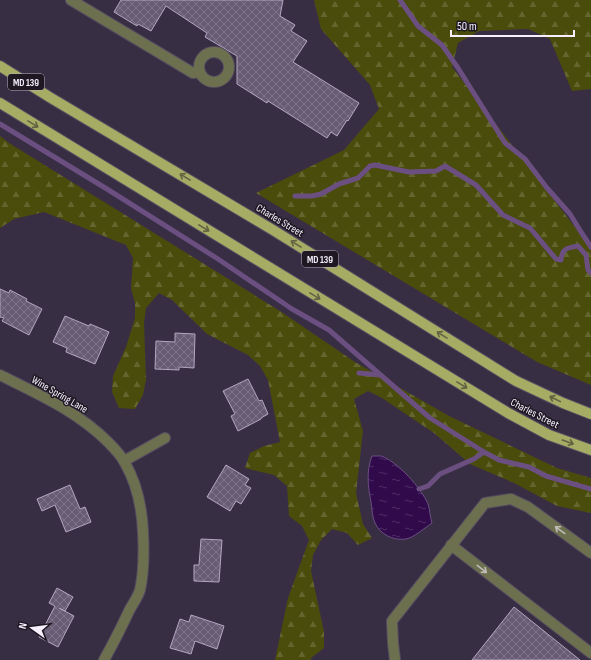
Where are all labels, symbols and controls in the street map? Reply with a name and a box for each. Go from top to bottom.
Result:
scale bar [451,12,574,38]
text: 50 m [457,19,477,34]
road number: MD 139 [8,74,44,90]
one-way arrow [27,120,39,128]
one-way arrow [179,173,191,181]
street label: Charles Street [254,201,306,240]
one-way arrow [198,224,210,232]
one-way arrow [291,240,302,248]
road number: MD 139 [302,251,338,267]
one-way arrow [309,292,321,300]
one-way arrow [436,330,448,338]
street label: Wine Spring Lane [29,373,90,416]
one-way arrow [456,382,468,390]
one-way arrow [549,395,561,403]
street label: Charles Street [508,396,562,432]
one-way arrow [562,439,574,447]
one-way arrow [554,526,565,534]
one-way arrow [476,564,487,573]
north arrow [12,608,52,648]
text: N [16,621,30,630]

